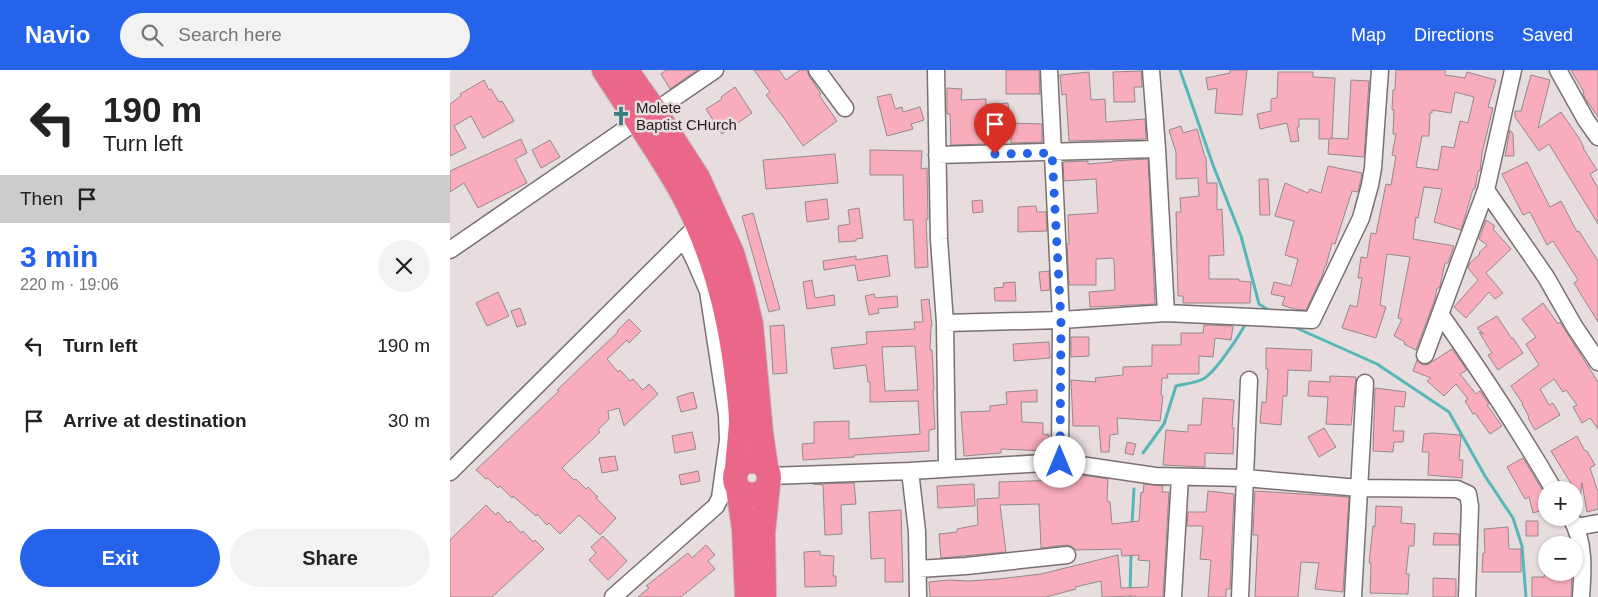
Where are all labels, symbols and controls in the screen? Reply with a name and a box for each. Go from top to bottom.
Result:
search box [120,13,470,58]
text: Navio [25,21,90,48]
icon: search [138,21,166,49]
text: Search here [178,24,282,45]
text: Map [1351,25,1386,45]
text: Directions [1414,25,1494,45]
text: Saved [1522,25,1573,45]
icon: left [20,90,85,155]
text: 190 m [103,90,202,129]
place label: Molete Baptist CHurch [636,99,737,133]
pin [974,103,1016,154]
church icon: Molete Baptist CHurch [610,105,632,127]
icon: arrive [981,110,1009,138]
text: Turn left [103,131,183,156]
icon: arrive [73,185,101,213]
text: Then [20,188,63,209]
text: 3 min [20,240,98,273]
button: close [378,240,430,292]
text: 220 m · 19:06 [20,276,119,293]
icon: left [20,332,48,360]
text: Turn left [63,335,138,356]
text: 190 m [377,335,430,356]
icon: arrive [20,407,48,435]
text: Arrive at destination [63,410,247,431]
text: 30 m [388,410,430,431]
position arrow [1033,435,1085,487]
map controls [1538,481,1583,581]
button: + [1538,481,1583,526]
button: Exit [20,529,220,587]
button: Share [230,529,430,587]
button: − [1538,536,1583,581]

